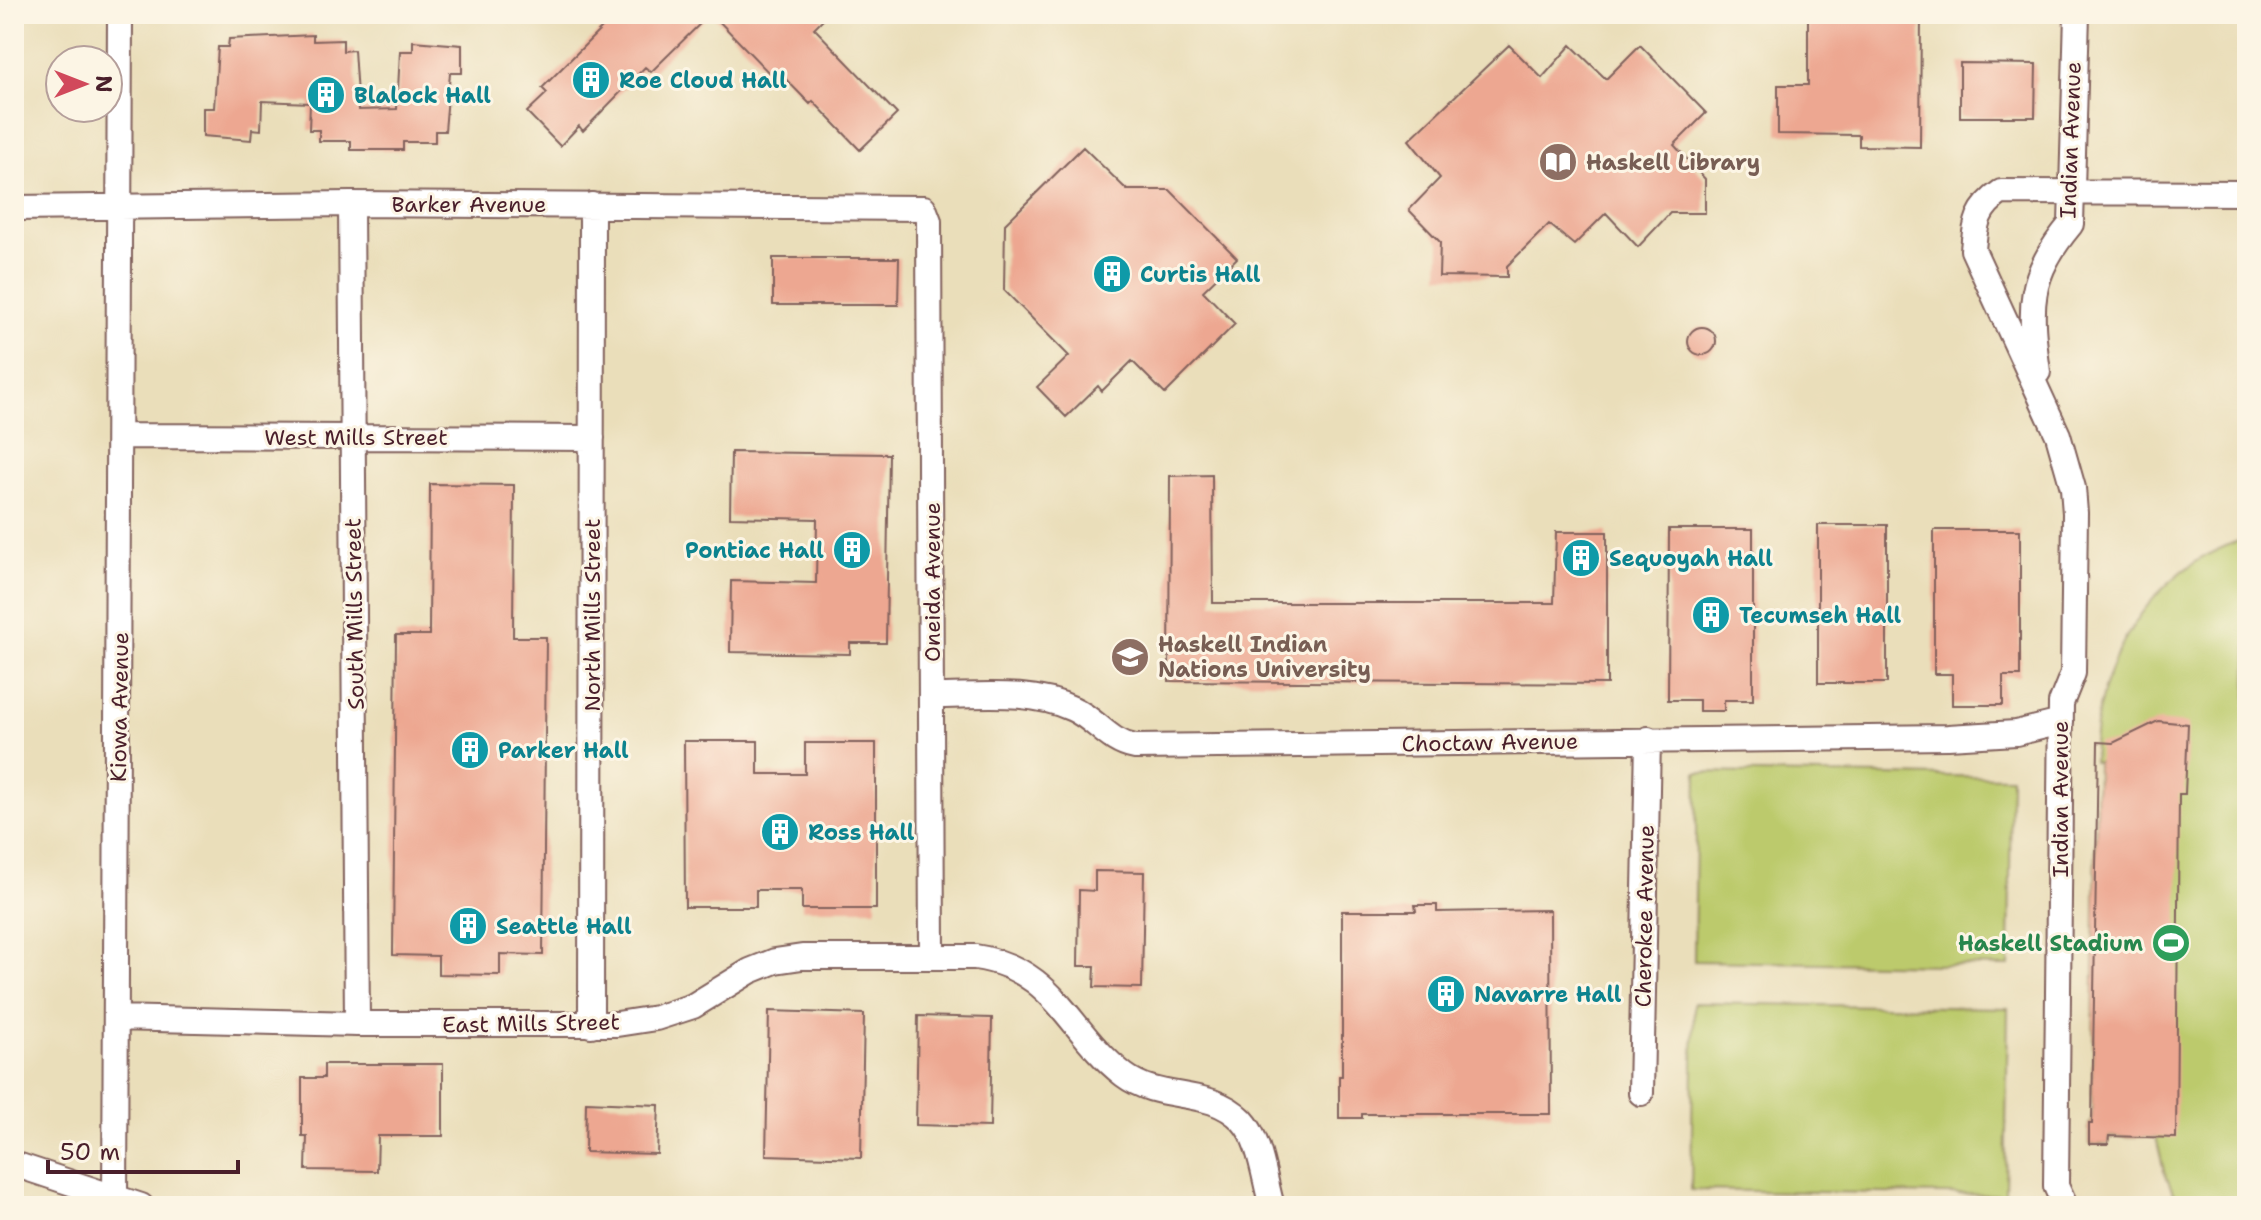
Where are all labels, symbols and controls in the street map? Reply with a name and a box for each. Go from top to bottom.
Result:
north arrow [44,44,124,124]
building icon: Roe Cloud Hall [570,59,612,101]
street label: Indian Avenue [2053,61,2088,219]
place label: Roe Cloud Hall [619,66,787,95]
building icon: Blalock Hall [305,74,347,116]
text: N [89,75,118,93]
place label: Blalock Hall [354,81,491,110]
library icon: Haskell Library [1537,141,1579,183]
place label: Haskell Library [1586,148,1760,177]
street label: Barker Avenue [391,190,547,219]
building icon: Curtis Hall [1091,253,1133,295]
place label: Curtis Hall [1140,260,1261,289]
street label: West Mills Street [264,423,448,452]
street label: Oneida Avenue [918,502,947,662]
street label: South Mills Street [338,518,371,710]
street label: North Mills Street [578,518,607,712]
building icon: Pontiac Hall [831,529,873,571]
place label: Pontiac Hall [685,536,824,565]
building icon: Sequoyah Hall [1560,537,1602,579]
place label: Sequoyah Hall [1609,544,1773,573]
building icon: Tecumseh Hall [1690,594,1732,636]
place label: Tecumseh Hall [1739,601,1902,630]
place label: Haskell Indian Nations University [1158,630,1371,684]
street label: Kiowa Avenue [104,632,135,782]
school or university icon: Haskell Indian Nations University [1109,636,1151,678]
street label: Indian Avenue [2046,721,2075,877]
street label: Choctaw Avenue [1401,726,1579,759]
building icon: Parker Hall [449,729,491,771]
place label: Parker Hall [498,736,629,765]
building icon: Ross Hall [759,811,801,853]
place label: Ross Hall [808,818,915,847]
street label: Cherokee Avenue [1628,824,1661,1008]
building icon: Seattle Hall [447,905,489,947]
place label: Seattle Hall [496,912,632,941]
sports icon: Haskell Stadium [2150,922,2192,964]
place label: Haskell Stadium [1958,929,2143,958]
building icon: Navarre Hall [1425,973,1467,1015]
place label: Navarre Hall [1474,980,1622,1009]
street label: East Mills Street [442,1007,620,1040]
scale bar [48,1124,238,1174]
text: 50 m [60,1136,120,1168]

